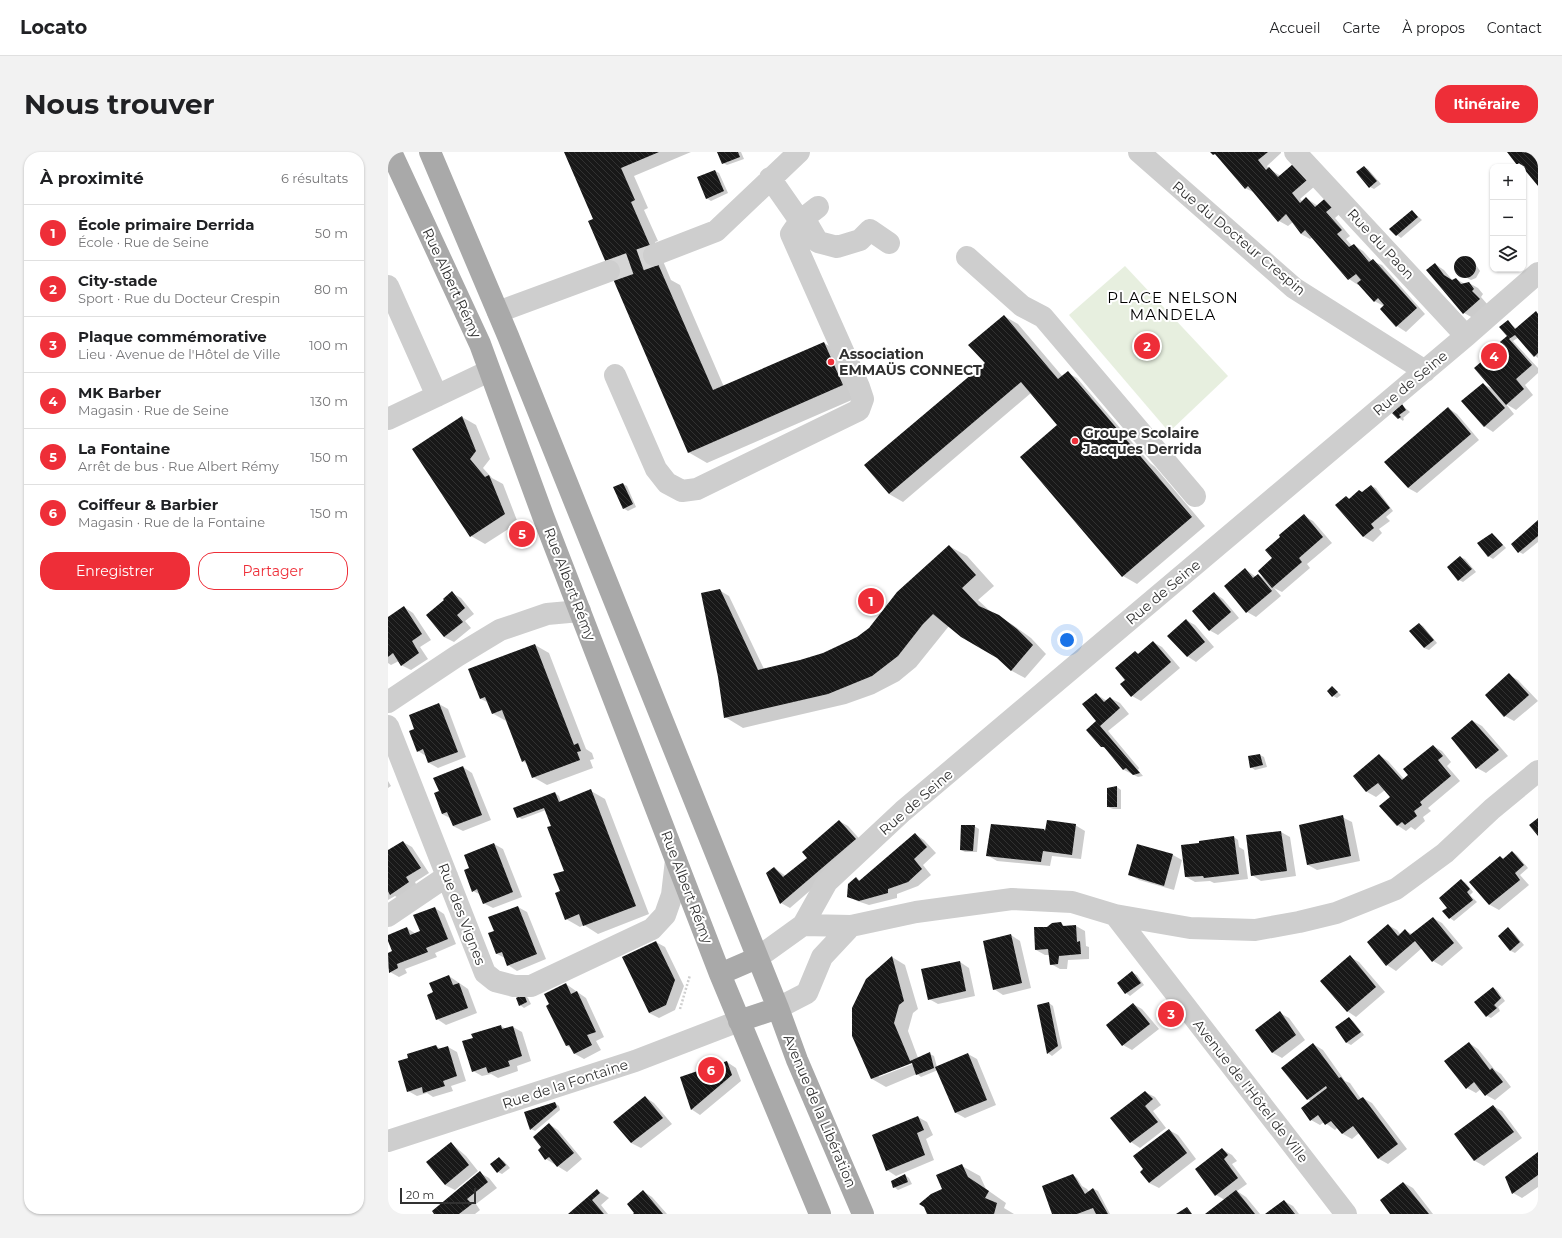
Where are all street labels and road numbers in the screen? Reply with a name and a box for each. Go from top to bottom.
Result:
street label: Rue du Docteur Crespin [1169,177,1309,299]
street label: Rue du Paon [1344,205,1418,283]
street label: Rue Albert Rémy [419,225,486,341]
street label: Rue de Seine [1369,347,1451,419]
street label: Rue Albert Rémy [540,525,600,643]
street label: Rue de Seine [1122,556,1204,628]
street label: Rue de Seine [875,765,957,839]
street label: Rue Albert Rémy [657,828,717,946]
street label: Rue des Vignes [434,860,490,968]
street label: Avenue de l'Hôtel de Ville [1189,1016,1313,1166]
street label: Avenue de la Libération [780,1032,860,1190]
street label: Rue de la Fontaine [500,1055,630,1113]

